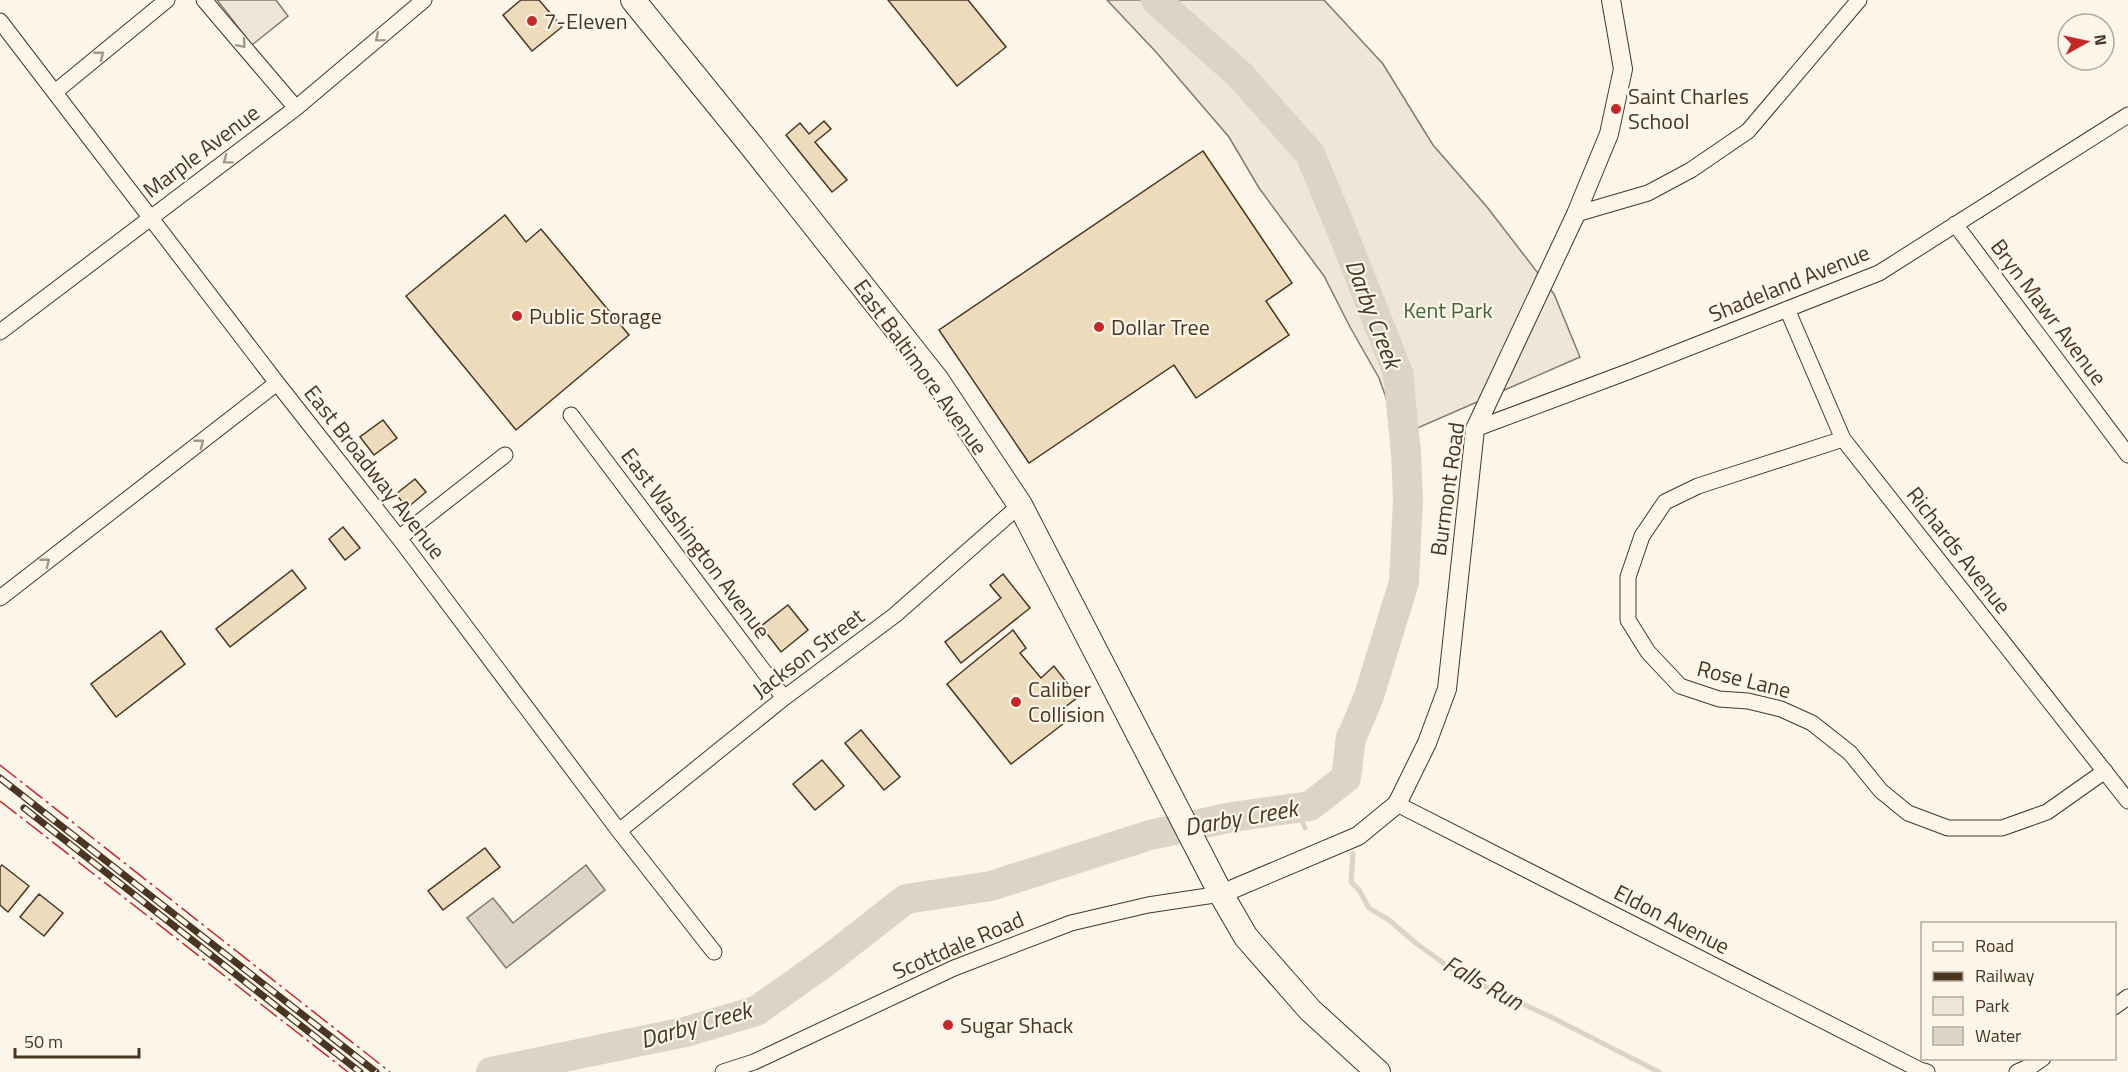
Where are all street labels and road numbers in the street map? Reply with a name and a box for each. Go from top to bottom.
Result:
street label: Marple Avenue [135,96,267,206]
street label: Bryn Mawr Avenue [1982,231,2116,393]
street label: Shadeland Avenue [1703,235,1875,331]
street label: East Baltimore Avenue [845,272,997,462]
street label: East Broadway Avenue [296,378,454,566]
street label: Burmont Road [1421,420,1473,558]
street label: East Washington Avenue [613,441,779,645]
street label: Richards Avenue [1898,479,2020,621]
street label: Jackson Street [745,599,871,707]
street label: Rose Lane [1693,651,1795,707]
street label: Eldon Avenue [1608,875,1736,963]
street label: Scottdale Road [887,902,1029,988]

